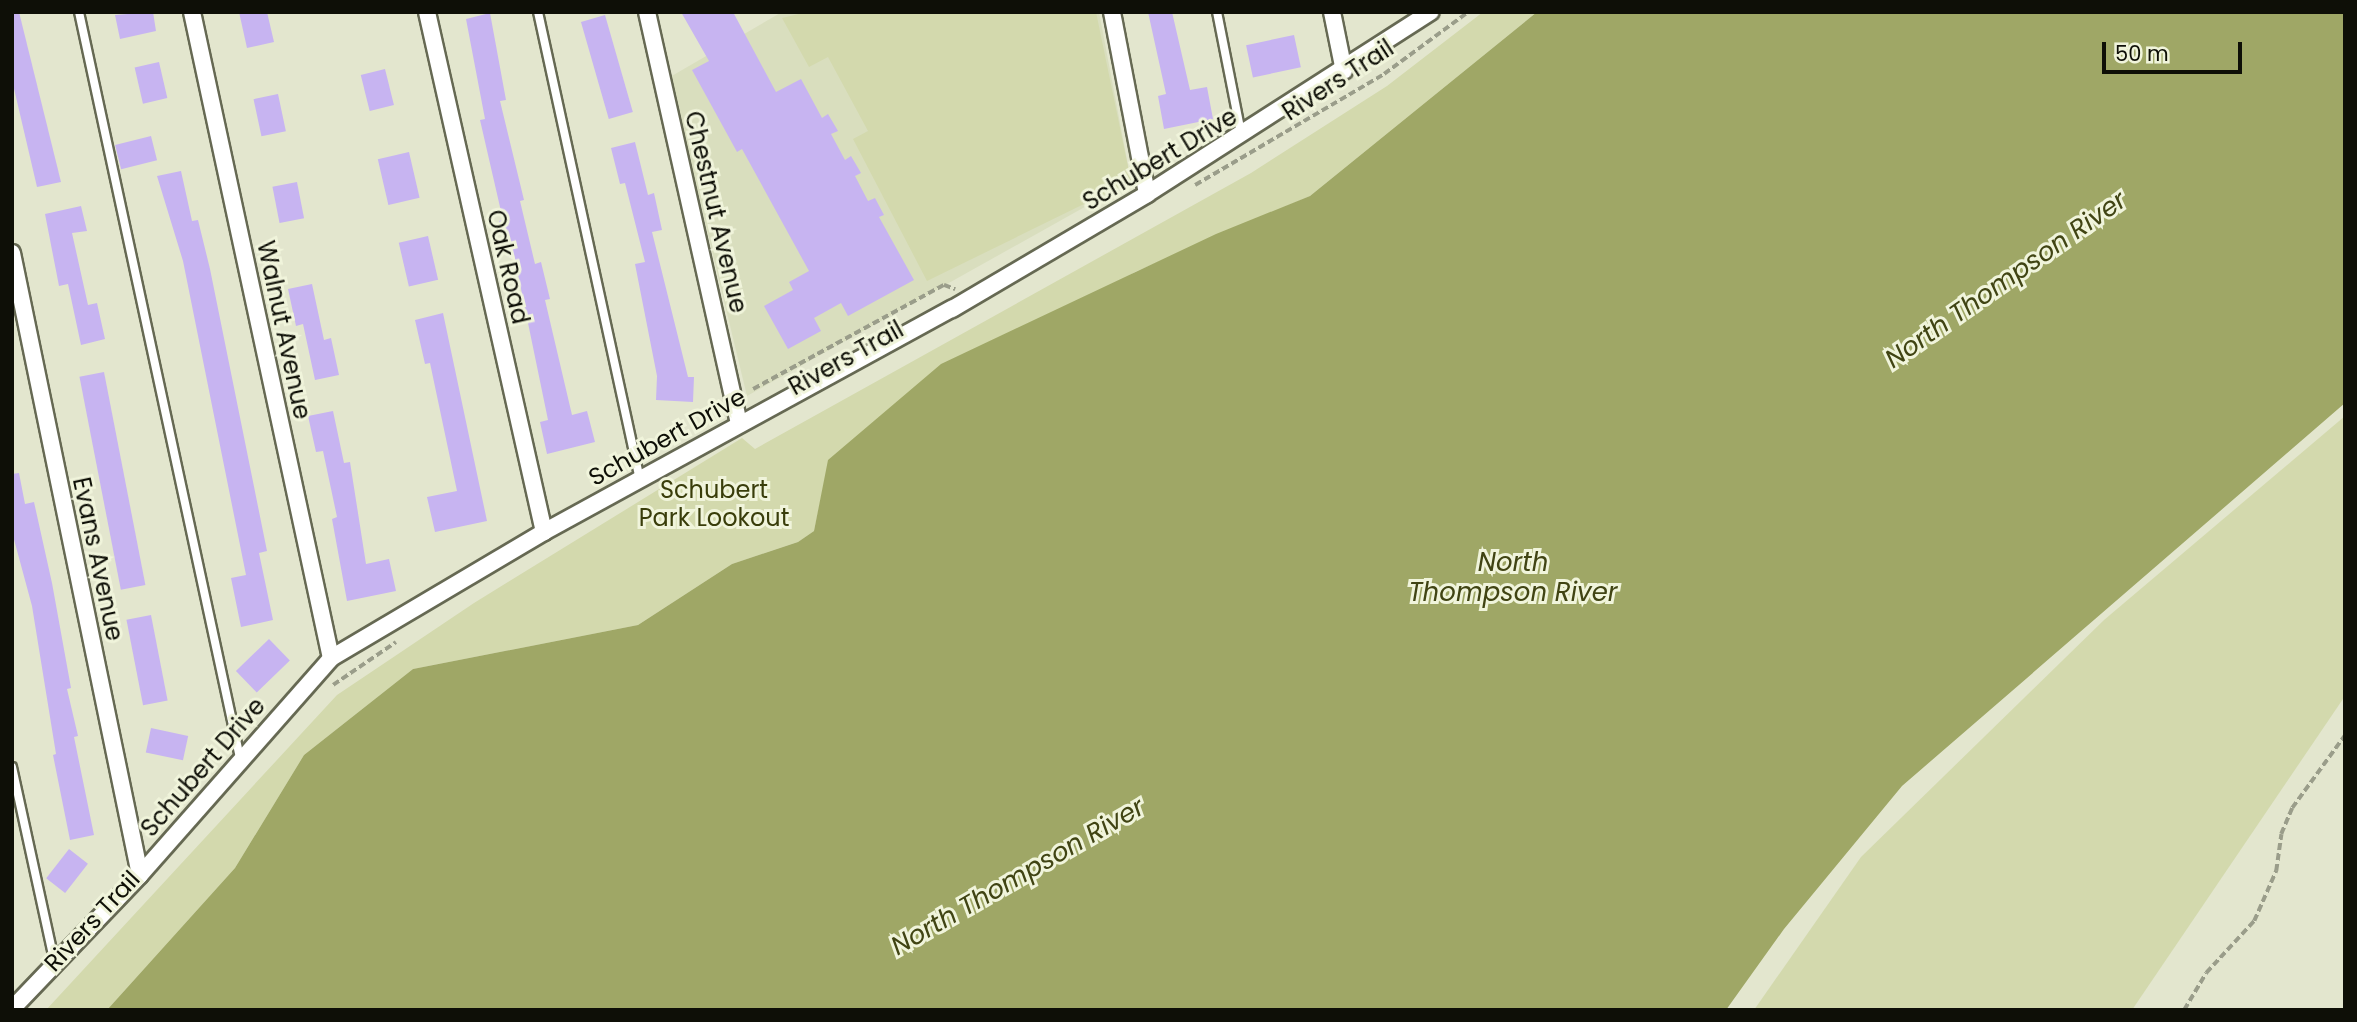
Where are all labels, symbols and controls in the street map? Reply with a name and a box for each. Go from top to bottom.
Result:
scale bar [2105,28,2245,72]
street label: Rivers Trail [1277,33,1399,127]
text: 50 m [2115,39,2169,68]
street label: Schubert Drive [1078,102,1242,216]
street label: Chestnut Avenue [679,108,753,316]
water label: North Thompson River [1879,185,2133,375]
street label: Oak Road [481,207,535,327]
street label: Walnut Avenue [251,238,317,422]
street label: Rivers Trail [784,315,908,401]
street label: Schubert Drive [584,382,750,492]
street label: Evans Avenue [67,475,129,643]
park label: Schubert Park Lookout [639,476,789,532]
water label: North Thompson River [1409,547,1617,608]
street label: Schubert Drive [135,692,271,842]
water label: North Thompson River [886,792,1150,962]
street label: Rivers Trail [38,865,146,977]

